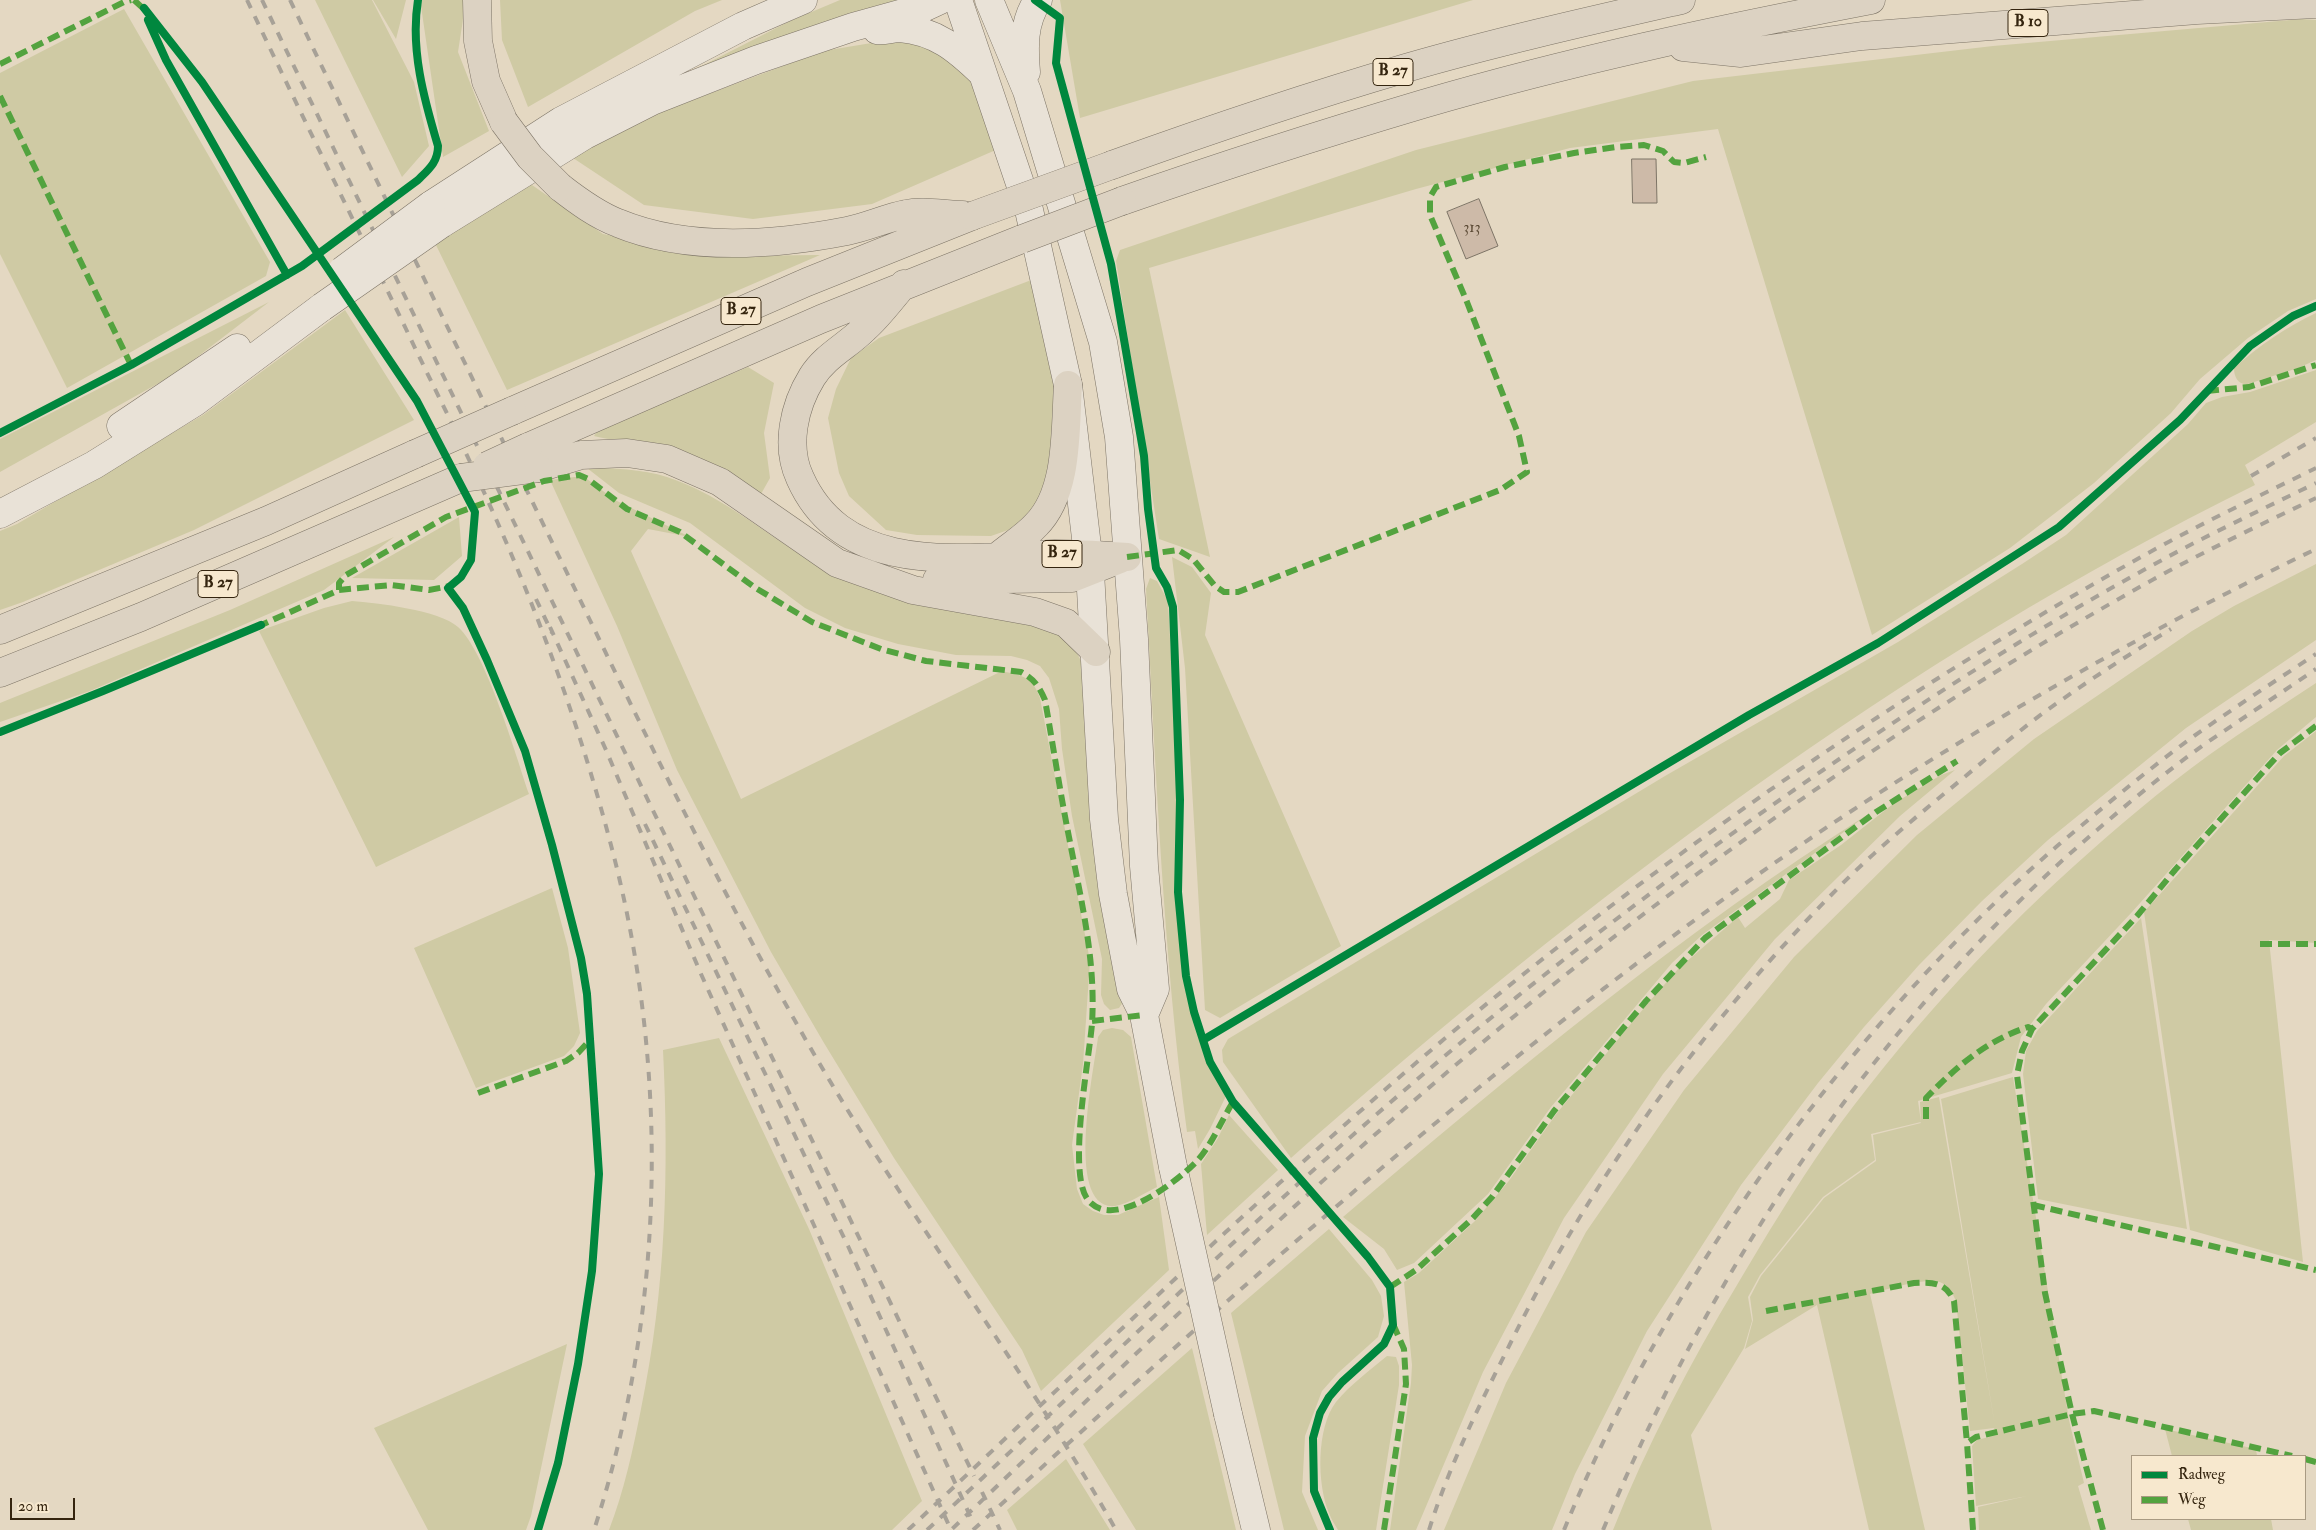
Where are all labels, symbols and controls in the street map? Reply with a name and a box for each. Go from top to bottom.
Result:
road number: B 10 [2008,9,2048,36]
road number: B 27 [1373,58,1413,86]
house number: 313 [1464,220,1480,238]
road number: B 27 [721,298,761,324]
road number: B 27 [1042,540,1082,568]
road number: B 27 [198,570,238,598]
legend [2131,1455,2306,1520]
text: Radweg [2178,1465,2225,1484]
scale bar [12,1488,78,1520]
text: Weg [2178,1490,2206,1509]
text: 20 m [18,1497,48,1516]

